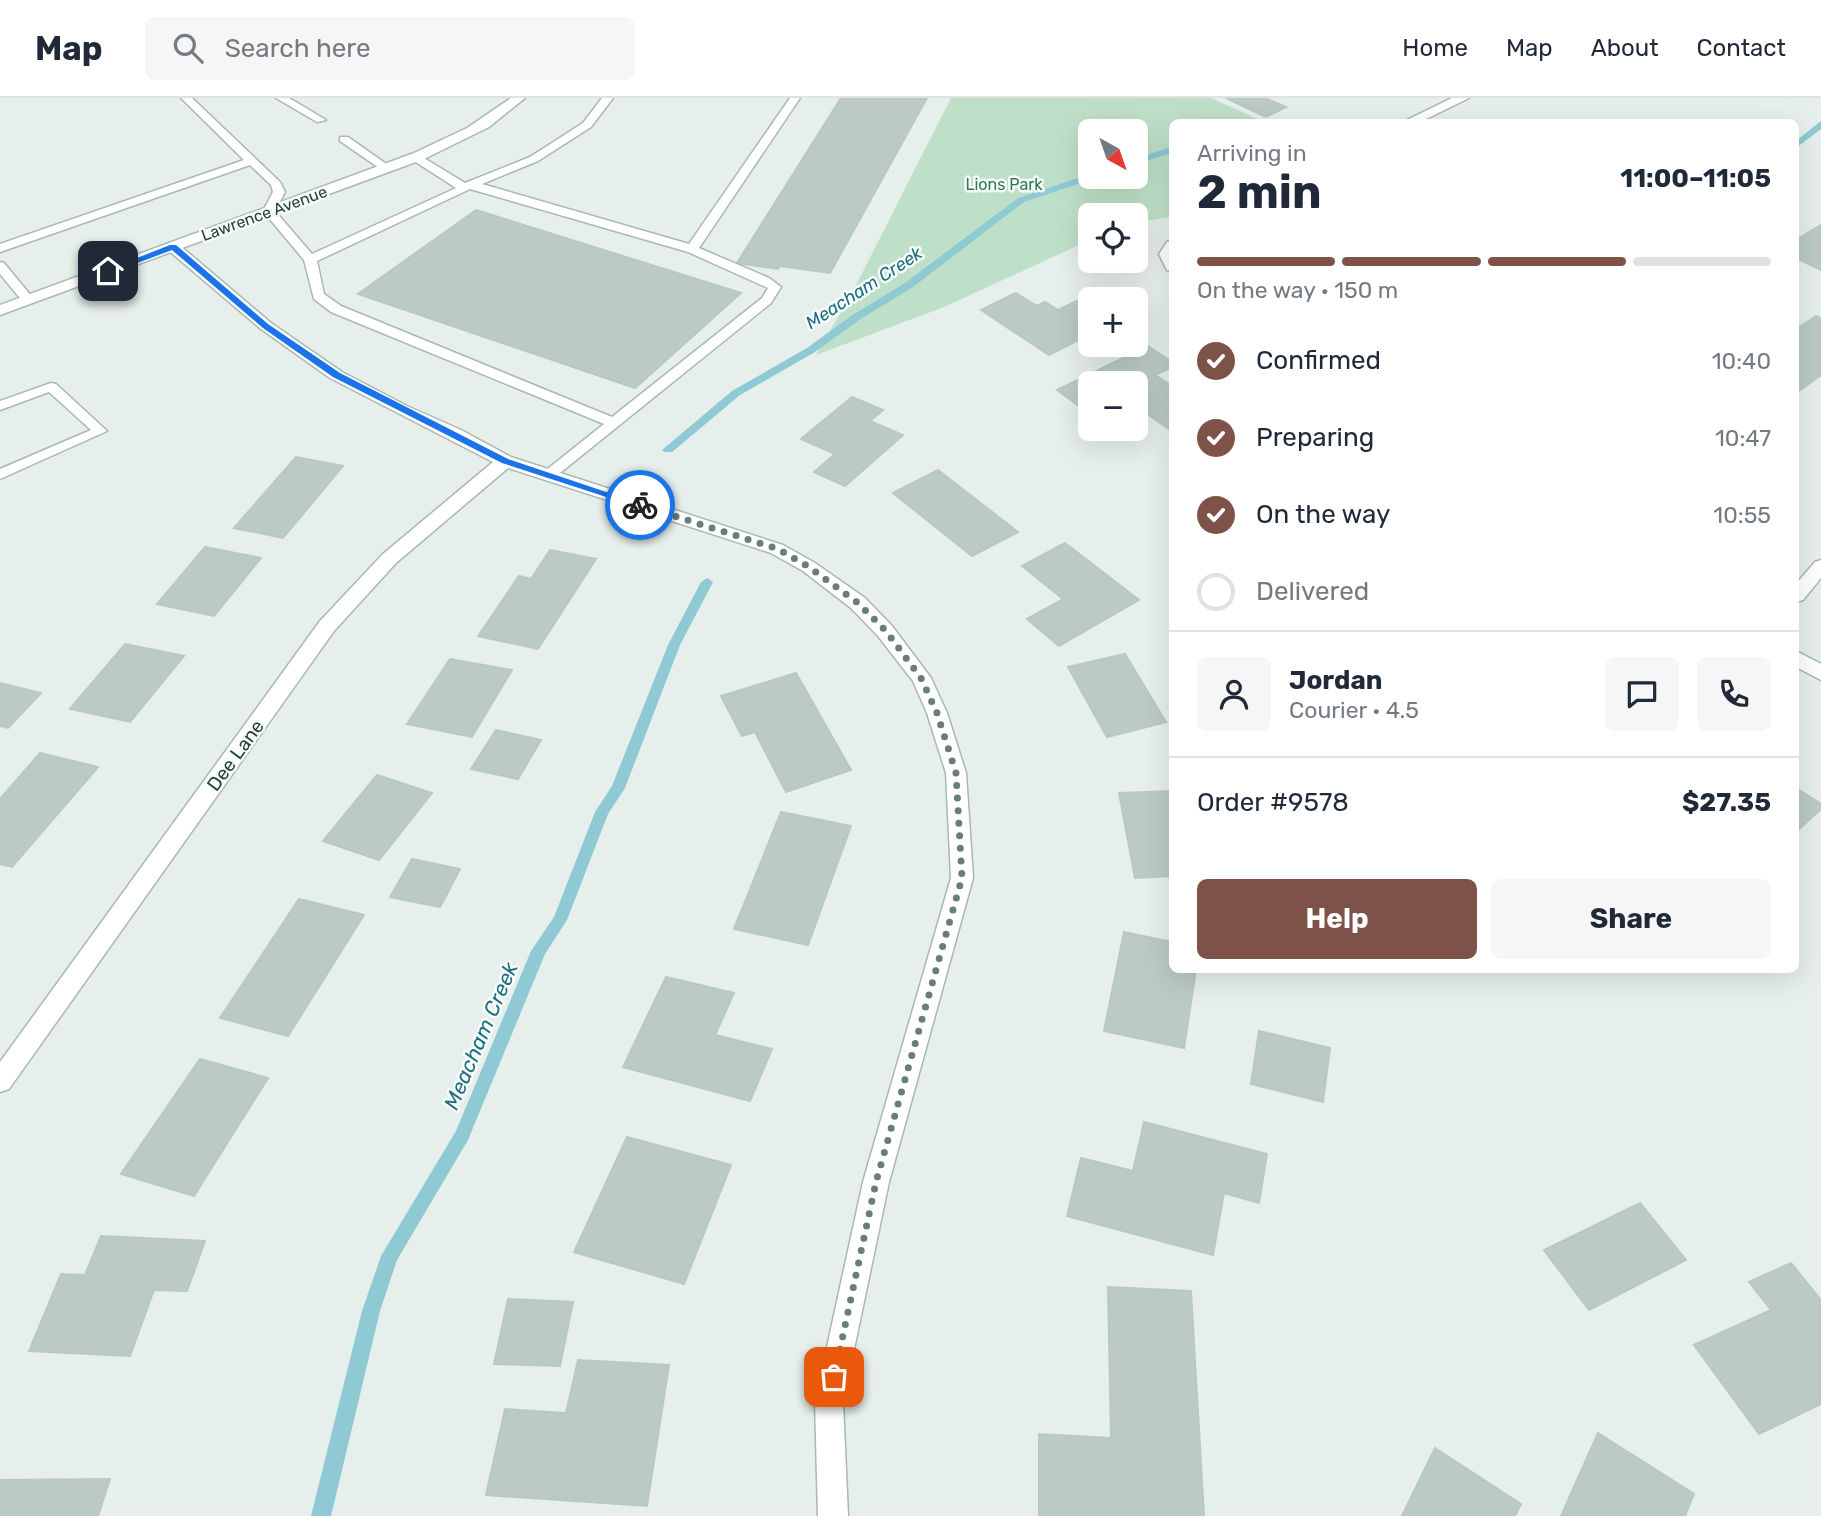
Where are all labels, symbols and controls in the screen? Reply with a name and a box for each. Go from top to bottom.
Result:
search box [145,17,635,80]
text: Map [35,29,103,68]
icon: search [169,29,207,67]
text: Search here [225,33,370,64]
text: Home [1402,34,1468,62]
text: Map [1506,34,1553,62]
text: About [1591,34,1659,62]
text: Contact [1697,34,1786,62]
north arrow [1078,119,1148,189]
map controls [1078,119,1148,441]
text: Arriving in [1197,139,1307,167]
text: 11:00–11:05 [1620,163,1771,194]
text: 2 min [1197,165,1322,220]
park label: Lions Park [965,175,1043,194]
street label: Lawrence Avenue [199,182,330,245]
button: locate [1078,203,1148,273]
pin [78,241,138,301]
water label: Meacham Creek [801,242,927,334]
icon: home [89,252,127,290]
text: On the way · 150 m [1197,276,1398,304]
button: + [1078,287,1148,357]
icon: check [1197,342,1235,380]
text: Confirmed [1256,345,1381,376]
text: 10:40 [1712,347,1771,375]
button: − [1078,371,1148,441]
icon: check [1197,419,1235,457]
text: Preparing [1256,422,1374,453]
text: 10:47 [1715,424,1771,452]
courier [605,470,675,540]
icon: bike [621,486,659,524]
icon: check [1197,496,1235,534]
text: On the way [1256,499,1390,530]
text: 10:55 [1713,501,1771,529]
text: Delivered [1256,576,1369,607]
button: person [1197,657,1271,731]
button: chat [1605,657,1679,731]
button: phone [1697,657,1771,731]
text: Jordan [1289,665,1382,696]
text: Courier · 4.5 [1289,696,1419,724]
street label: Dee Lane [202,715,269,795]
text: Order #9578 [1197,787,1349,818]
text: $27.35 [1682,787,1771,818]
button: Help [1197,879,1477,959]
button: Share [1491,879,1771,959]
water label: Meacham Creek [438,957,523,1113]
pin [804,1347,864,1407]
icon: bag [815,1358,853,1396]

